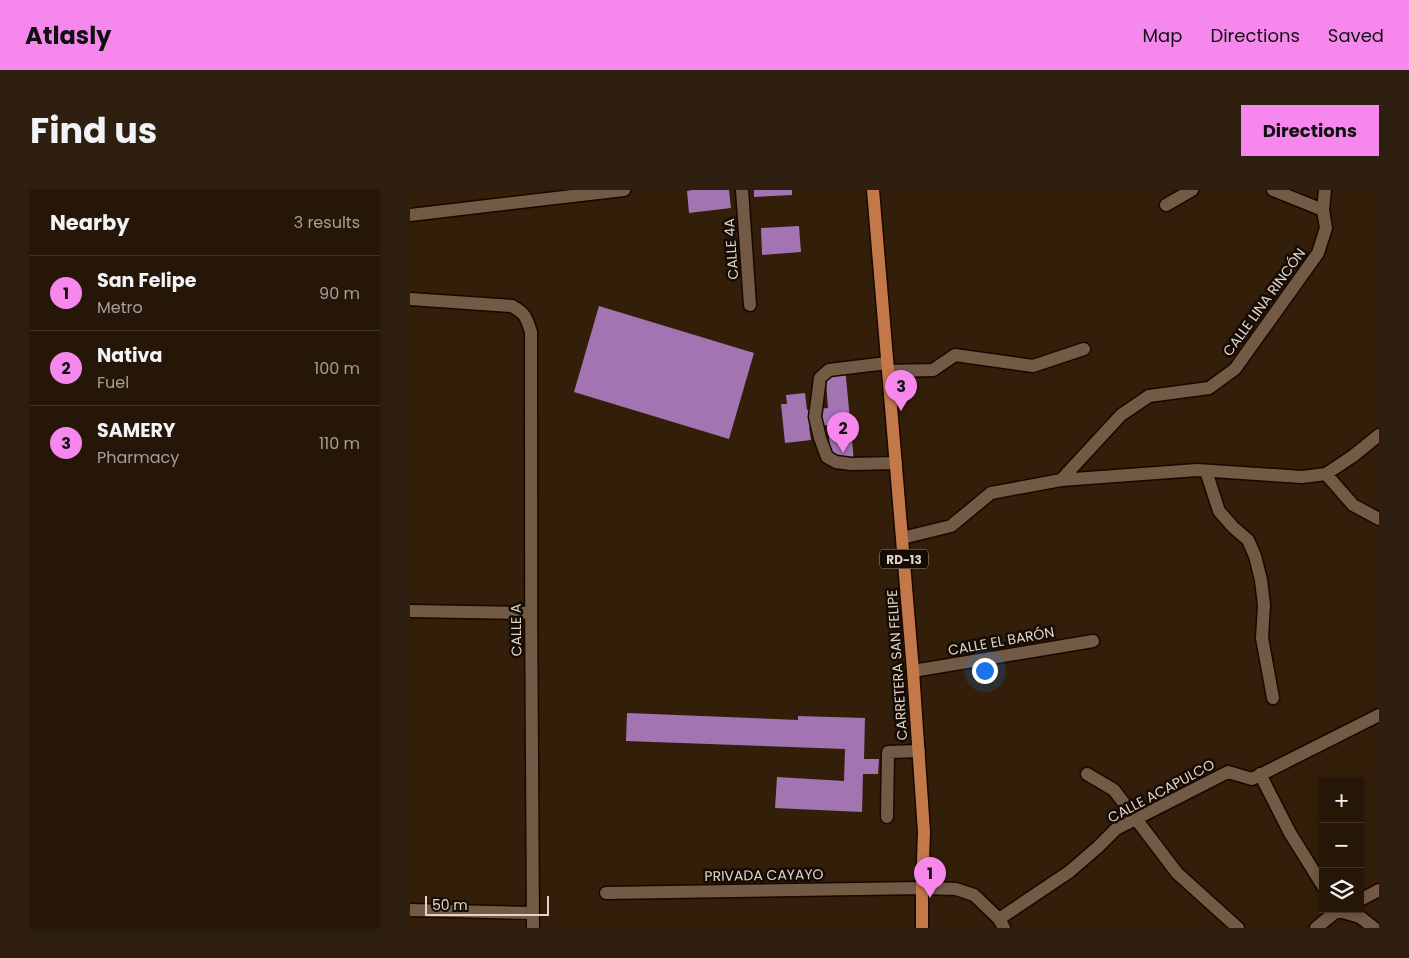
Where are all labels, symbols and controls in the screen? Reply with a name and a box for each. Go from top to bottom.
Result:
text: Atlasly [25,19,111,52]
text: Map [1143,23,1182,48]
text: Directions [1210,23,1300,48]
text: Saved [1328,23,1384,48]
button: Directions [1241,105,1379,156]
text: Find us [30,106,157,155]
text: Nearby [50,208,130,237]
text: 3 results [294,211,360,234]
street label: CALLE 4A [719,218,743,280]
street label: CALLE LINA RINCÓN [1218,244,1310,360]
text: San Felipe [97,267,196,294]
text: 1 [63,282,69,305]
text: 90 m [319,282,360,305]
text: Metro [97,296,143,319]
text: Nativa [97,342,162,369]
text: 2 [61,357,71,380]
text: 100 m [314,357,360,380]
pin: 3 [885,370,917,411]
text: Fuel [97,371,129,394]
pin: 2 [827,412,859,453]
text: SAMERY [97,417,176,444]
text: 3 [61,432,71,455]
text: 110 m [319,432,360,455]
text: Pharmacy [97,446,179,469]
road number: RD-13 [880,549,928,568]
street label: CARRETERA SAN FELIPE [882,589,912,741]
street label: CALLE A [506,603,526,657]
street label: CALLE EL BARÓN [946,622,1056,660]
your location [972,658,998,684]
street label: CALLE ACAPULCO [1104,754,1218,828]
map controls [1319,778,1364,913]
button: + [1319,778,1364,823]
button: − [1319,823,1364,868]
pin: 1 [914,857,946,898]
street label: PRIVADA CAYAYO [704,864,824,886]
button: layers [1319,868,1364,913]
scale bar [425,893,549,916]
text: 50 m [432,895,468,915]

